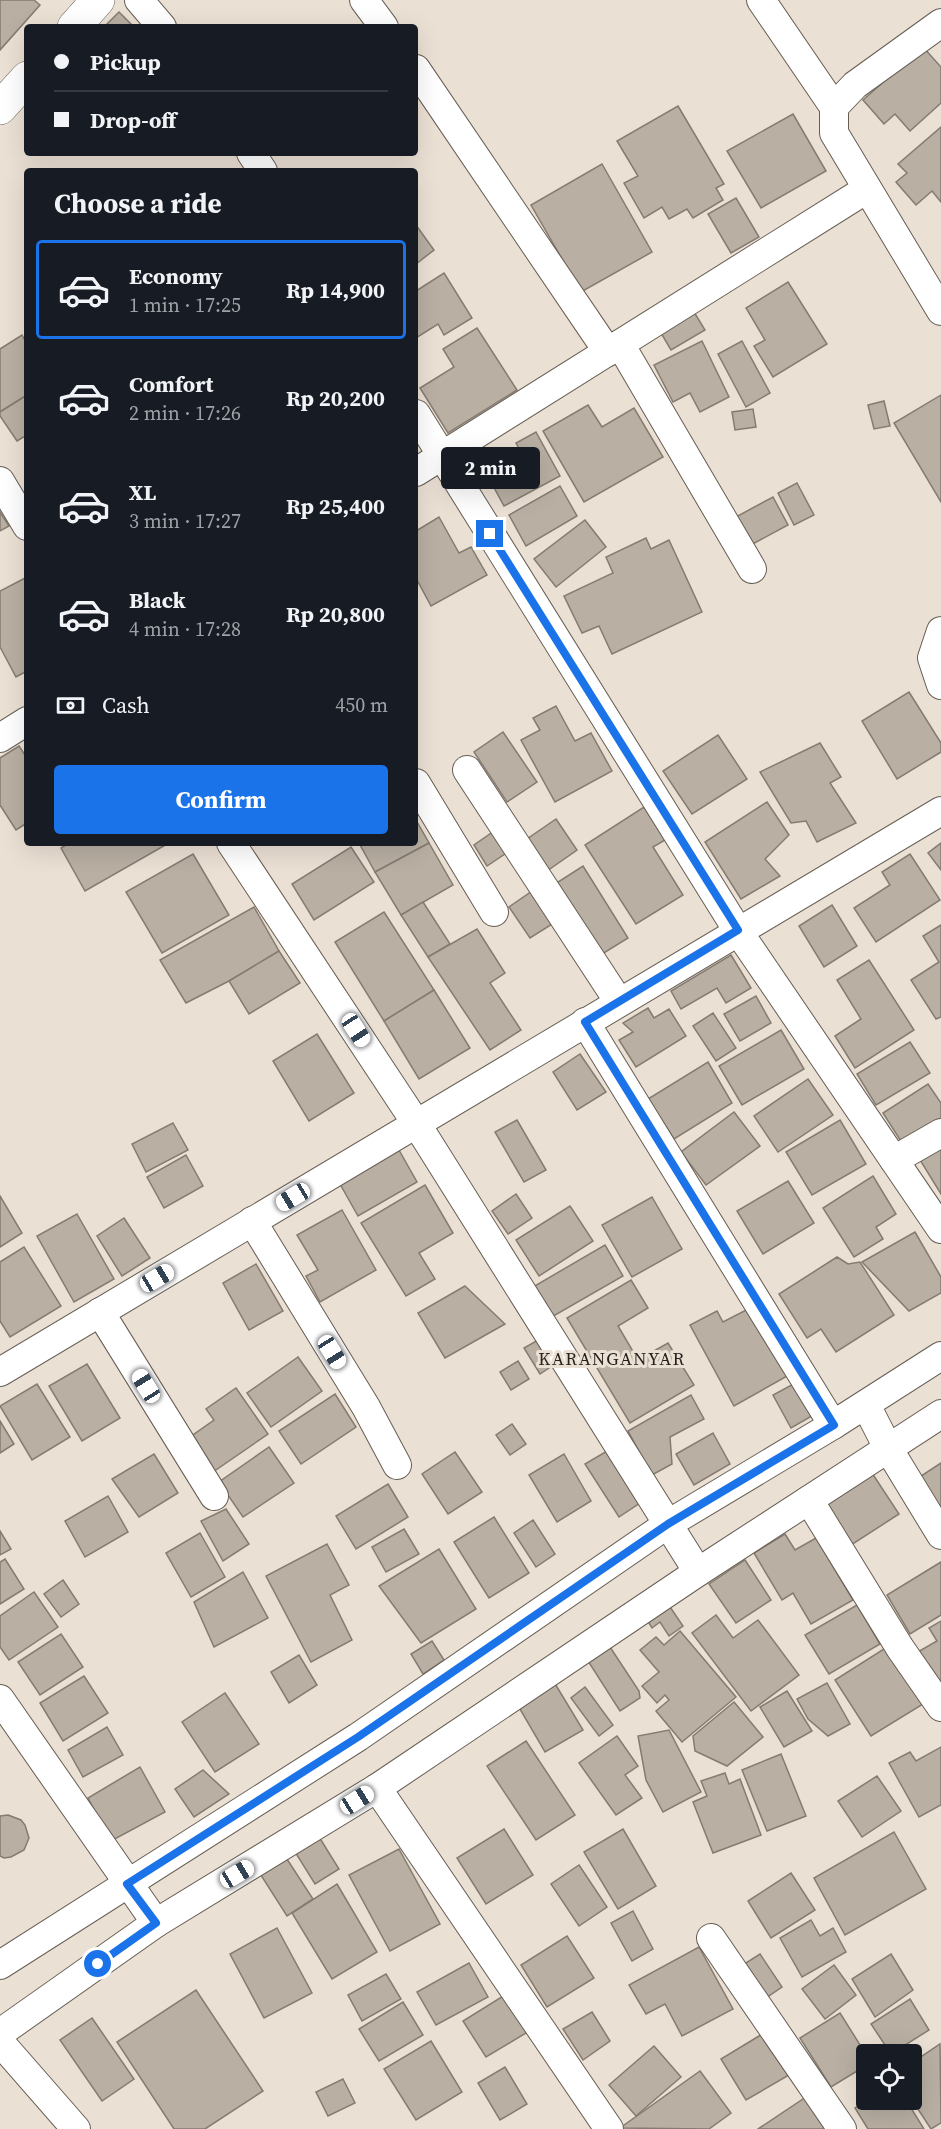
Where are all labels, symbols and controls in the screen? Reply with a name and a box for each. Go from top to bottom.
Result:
text: Pickup [90,47,161,77]
text: Drop-off [90,105,176,135]
text: Choose a ride [54,185,222,222]
text: Economy [129,261,223,291]
icon: car [57,263,111,317]
text: Rp 14,900 [286,275,385,305]
text: 1 min · 17:25 [129,291,241,319]
text: Comfort [129,369,213,399]
icon: car [57,371,111,425]
text: Rp 20,200 [286,383,385,413]
text: 2 min · 17:26 [129,399,241,427]
callout: 2 min [440,447,540,489]
text: 2 min [465,454,516,482]
text: XL [129,477,156,507]
icon: car [57,479,111,533]
text: Rp 25,400 [286,491,385,521]
text: 3 min · 17:27 [129,507,241,535]
route end [476,520,503,547]
text: Black [129,585,186,615]
icon: car [57,587,111,641]
text: Rp 20,800 [286,599,385,629]
text: 4 min · 17:28 [129,615,241,643]
icon: cash [54,689,87,722]
text: Cash [102,690,150,720]
text: 450 m [335,691,388,719]
button: Confirm [54,765,388,834]
car [339,1010,373,1050]
car [273,1180,313,1214]
car [137,1261,177,1295]
car [315,1332,349,1372]
district label: KARANGANYAR [538,1346,686,1371]
car [129,1366,163,1406]
car [337,1783,377,1817]
car [217,1857,257,1891]
route start [84,1950,111,1977]
map controls [856,2044,922,2110]
button: locate [856,2044,922,2110]

